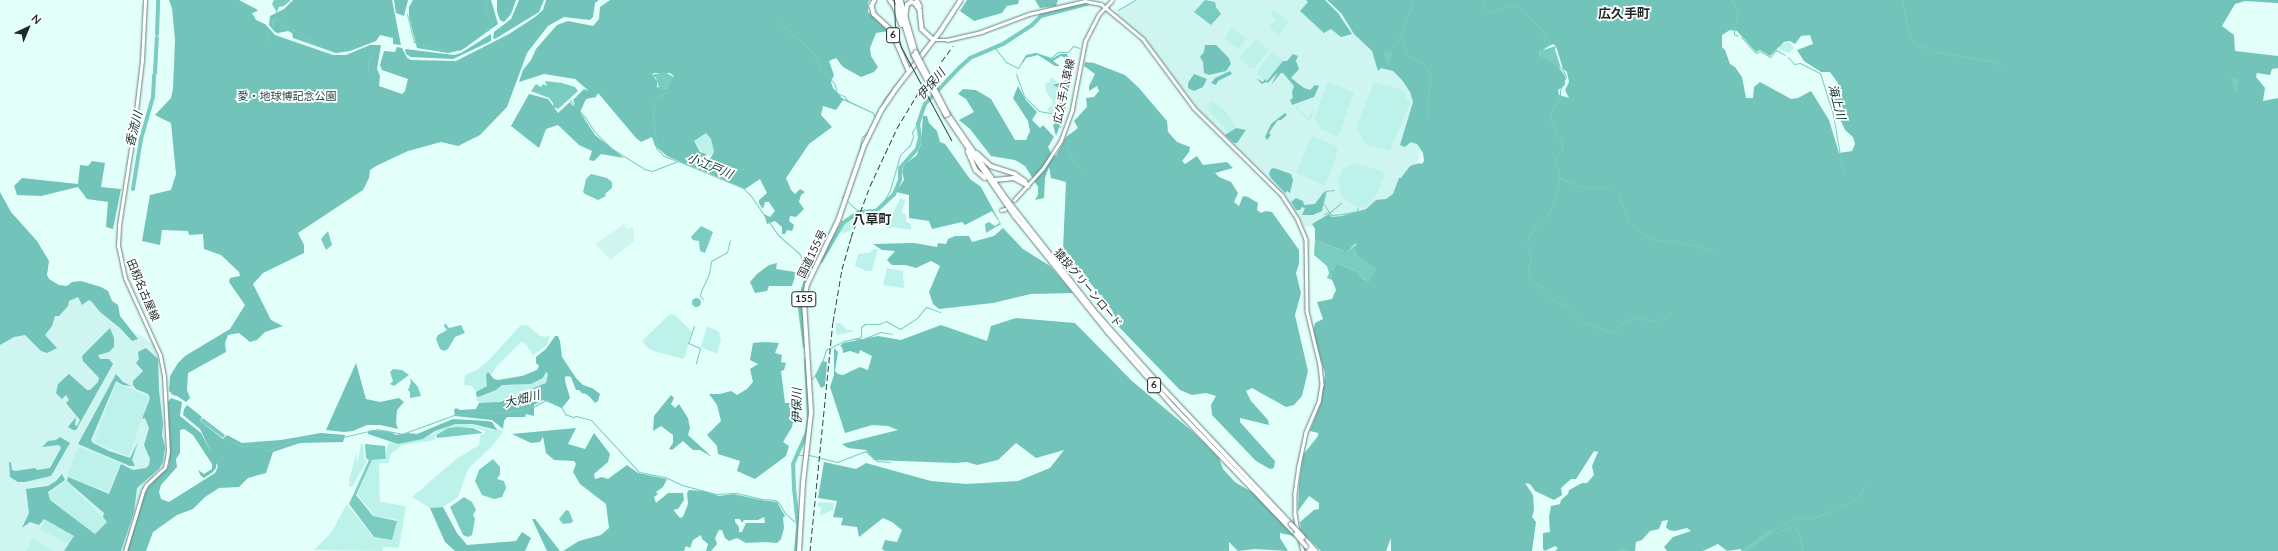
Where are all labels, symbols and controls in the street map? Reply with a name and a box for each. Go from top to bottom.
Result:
district label: 広久手町 [1598,5,1650,21]
north arrow [8,8,48,48]
text: N [29,11,44,27]
road number: 6 [886,27,900,43]
street label: 広久手八草線 [1051,57,1077,125]
water label: 伊保川 [914,66,948,102]
water label: 海上川 [1825,83,1849,121]
park label: 愛・地球博記念公園 [238,89,336,103]
water label: 香流川 [123,110,145,148]
water label: 小江戸川 [685,150,735,182]
district label: 八草町 [853,211,891,227]
street label: 国道155号 [795,228,829,280]
street label: 猿投グリーンロード [1051,246,1125,330]
street label: 田籾名古屋線 [124,257,162,323]
road number: 155 [791,291,817,307]
road number: 6 [1147,377,1161,393]
water label: 大畑川 [503,388,541,410]
water label: 伊保川 [790,388,804,424]

